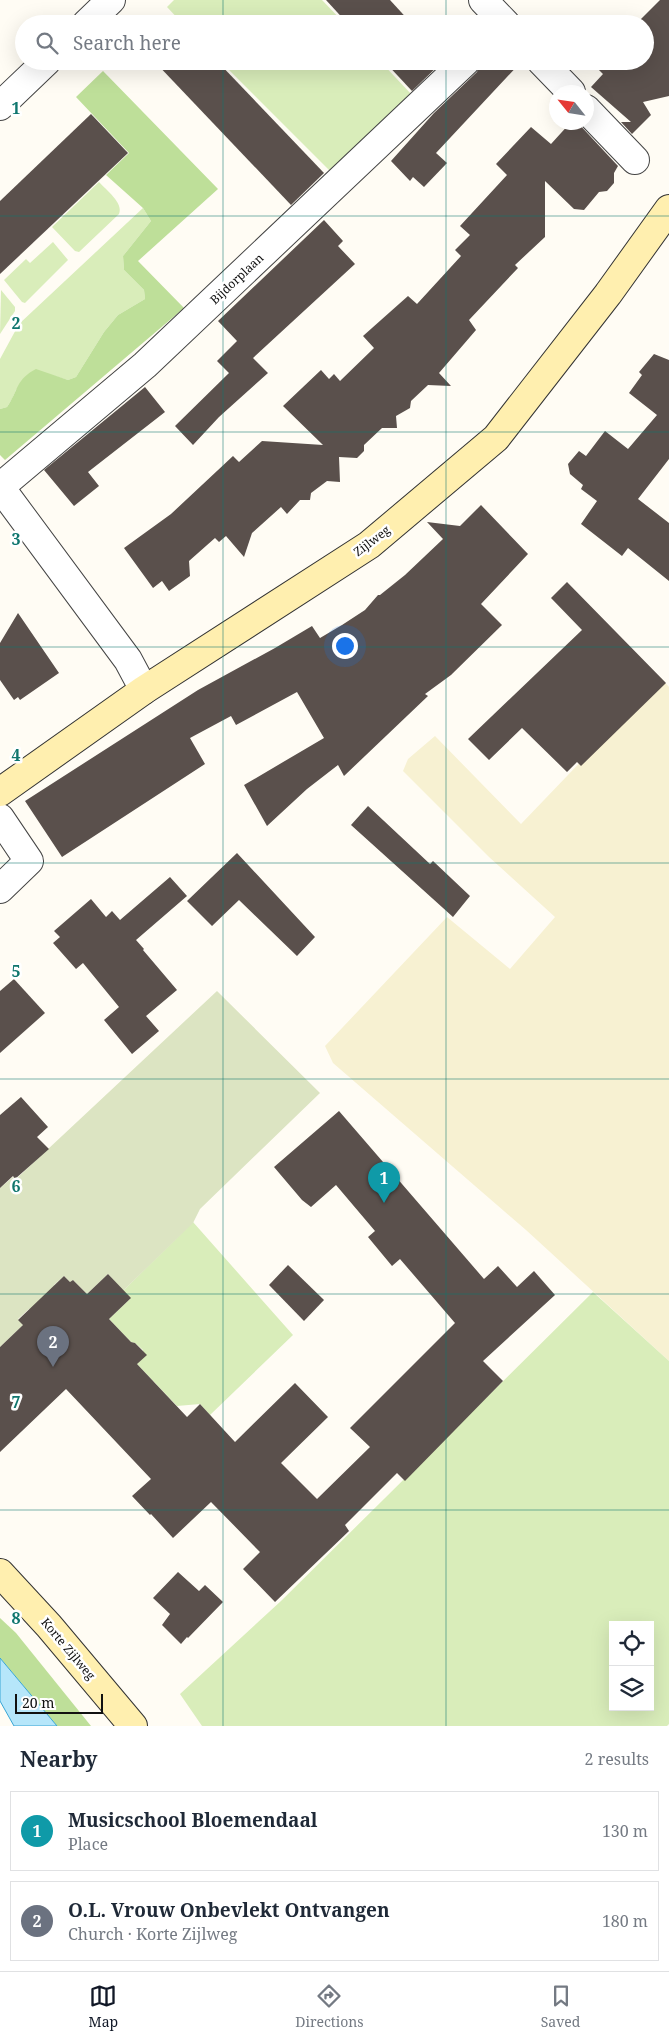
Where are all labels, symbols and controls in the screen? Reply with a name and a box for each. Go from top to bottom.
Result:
search box [15,15,654,70]
icon: search [33,29,61,57]
text: Search here [73,30,181,56]
north arrow [549,85,594,130]
text: 1 [11,97,21,119]
street label: Bijdorplaan [206,249,267,308]
text: 2 [11,312,21,334]
street label: Zijlweg [350,521,394,560]
text: 3 [11,528,21,550]
your location [332,633,358,659]
text: 4 [11,744,21,766]
text: 5 [11,960,21,982]
pin: 1 [368,1162,400,1203]
text: 6 [11,1175,21,1197]
pin: 2 [37,1326,69,1367]
text: 7 [11,1391,21,1413]
text: 8 [11,1607,21,1629]
street label: Korte Zijlweg [37,1614,100,1684]
map controls [609,1621,654,1711]
button: locate [609,1621,654,1666]
button: layers [609,1666,654,1711]
scale bar [15,1691,102,1714]
text: 20 m [22,1693,55,1712]
text: Nearby [20,1745,98,1773]
text: 2 results [585,1748,649,1770]
text: Musicschool Bloemendaal [68,1807,317,1833]
text: 1 [32,1820,42,1842]
text: 130 m [602,1820,648,1842]
text: Place [68,1833,108,1855]
text: O.L. Vrouw Onbevlekt Ontvangen [68,1897,390,1923]
text: 2 [32,1910,42,1932]
text: 180 m [602,1910,648,1932]
text: Church · Korte Zijlweg [68,1923,237,1945]
tab: Map [89,1982,118,2031]
tab: Directions [295,1982,364,2031]
tab: Saved [541,1982,580,2031]

